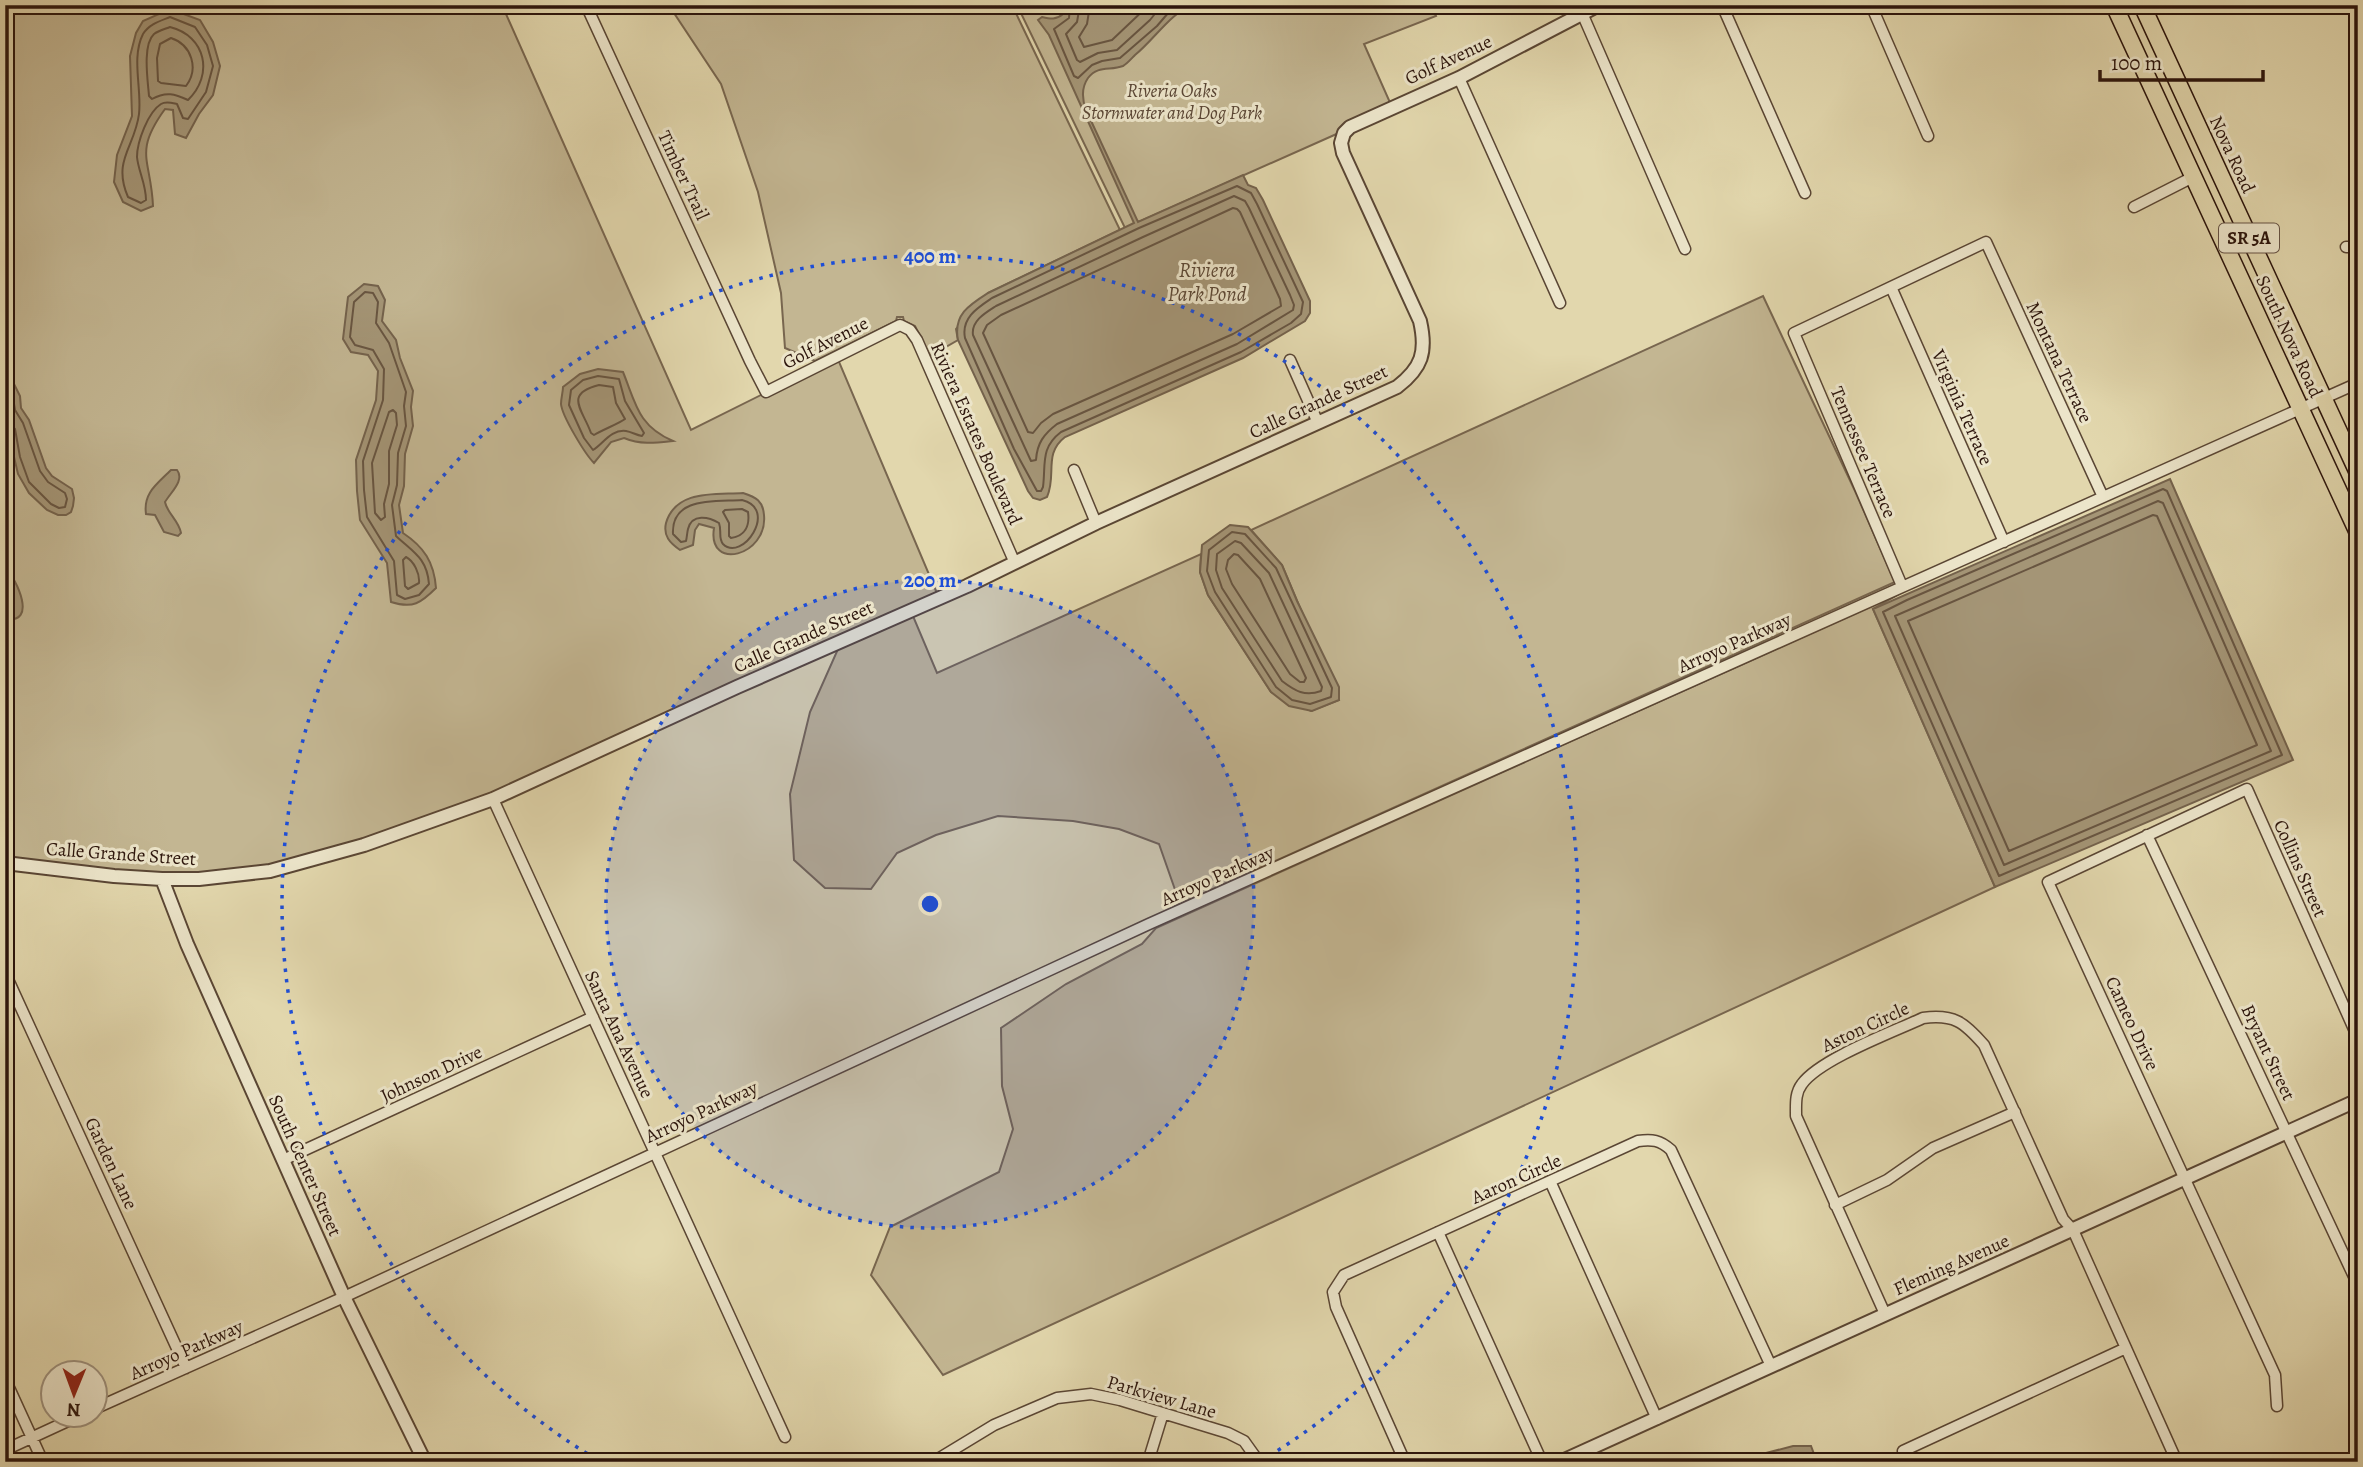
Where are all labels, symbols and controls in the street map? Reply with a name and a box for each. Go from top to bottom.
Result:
street label: Golf Avenue [1401,28,1496,91]
scale bar [2100,38,2263,82]
text: 100 m [2111,49,2162,77]
park label: Riveria Oaks Stormwater and Dog Park [1082,78,1262,126]
street label: Nova Road [2203,111,2262,198]
street label: Timber Trail [651,126,715,225]
road number: SR 5A [2219,224,2279,252]
text: 400 m [904,242,957,270]
water label: Riviera Park Pond [1168,256,1247,308]
street label: South Nova Road [2249,271,2329,403]
street label: Montana Terrace [2020,298,2099,427]
street label: Golf Avenue [778,310,873,376]
street label: Riviera Estates Boulevard [924,338,1028,530]
street label: Virginia Terrace [1925,345,1999,469]
street label: Calle Grande Street [1245,358,1392,445]
street label: Tennessee Terrace [1824,383,1902,522]
text: 200 m [904,566,957,594]
street label: Calle Grande Street [730,595,877,679]
street label: Arroyo Parkway [1673,606,1796,680]
street label: Collins Street [2267,816,2333,921]
street label: Calle Grande Street [45,836,197,872]
street label: Arroyo Parkway [1156,839,1279,913]
centre of rings [918,892,942,916]
street label: Santa Ana Avenue [578,966,660,1103]
street label: Cameo Drive [2099,972,2165,1075]
street label: Aston Circle [1817,995,1913,1059]
street label: Bryant Street [2235,1000,2302,1105]
street label: Johnson Drive [376,1039,486,1109]
street label: Arroyo Parkway [640,1074,762,1150]
street label: South Center Street [262,1090,348,1240]
street label: Garden Lane [78,1113,144,1214]
street label: Aaron Circle [1466,1148,1565,1211]
street label: Fleming Avenue [1889,1228,2013,1302]
street label: Arroyo Parkway [125,1313,248,1387]
north arrow [38,1358,108,1428]
street label: Parkview Lane [1104,1369,1219,1425]
text: N [66,1397,81,1423]

